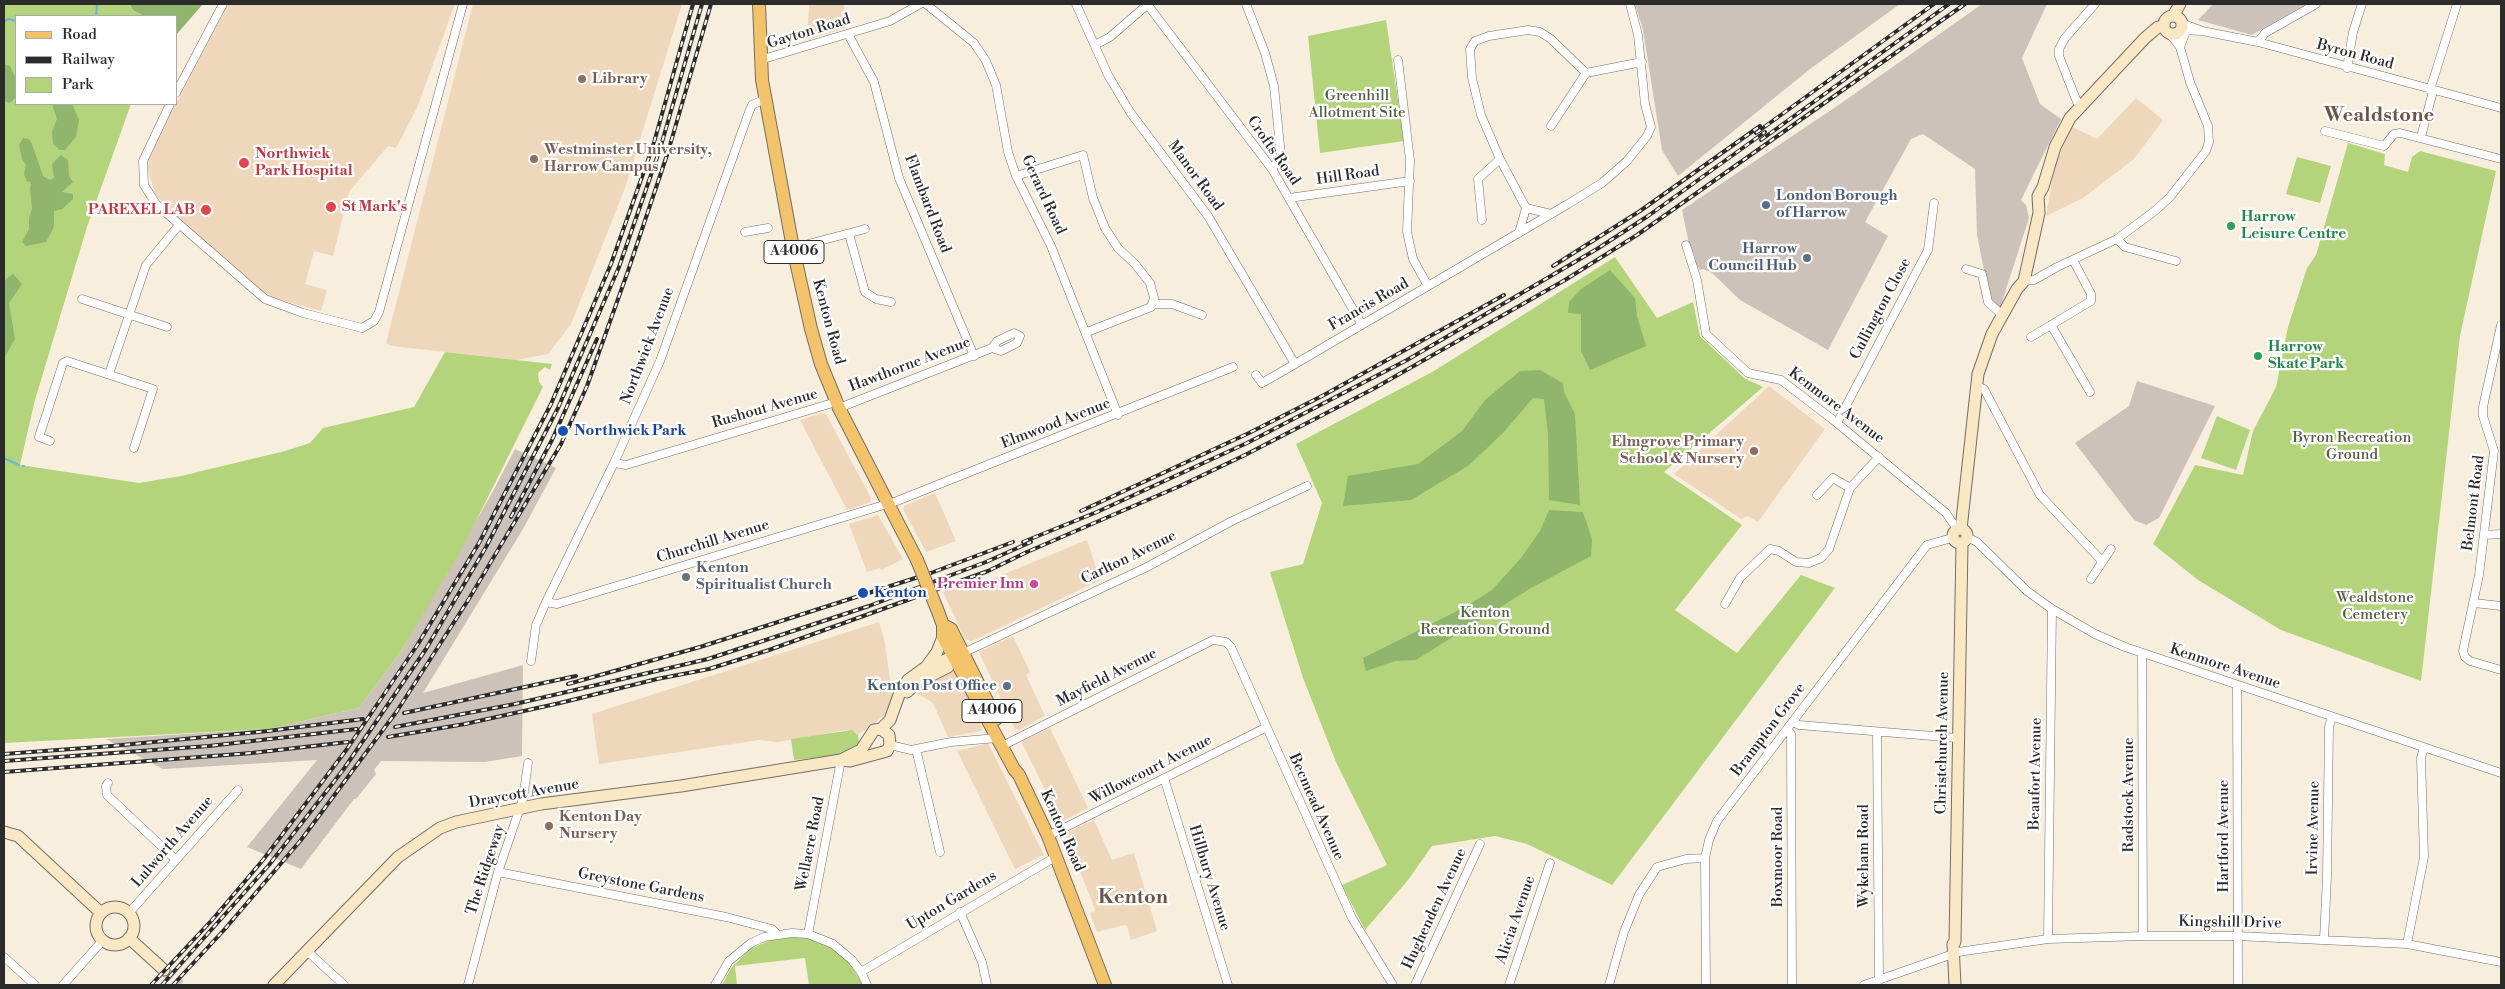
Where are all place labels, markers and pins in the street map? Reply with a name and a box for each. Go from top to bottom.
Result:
place label: Library [592,70,648,88]
marker: Library [576,73,588,85]
place label: Westminster University, Harrow Campus [544,141,712,176]
place label: Northwick Park Hospital [255,145,353,180]
marker: Westminster University, Harrow Campus [528,153,540,165]
marker: Northwick Park Hospital [237,156,251,170]
place label: London Borough of Harrow [1776,187,1898,222]
place label: St Mark's [342,198,407,216]
marker: London Borough of Harrow [1760,199,1772,211]
marker: St Mark's [324,200,338,214]
place label: PAREXEL LAB [88,201,195,219]
marker: PAREXEL LAB [199,203,213,217]
place label: Harrow Leisure Centre [2241,208,2346,243]
marker: Harrow Leisure Centre [2225,220,2237,232]
place label: Harrow Council Hub [1708,240,1797,275]
marker: Harrow Council Hub [1801,252,1813,264]
place label: Harrow Skate Park [2268,338,2344,373]
marker: Harrow Skate Park [2252,350,2264,362]
place label: Northwick Park [574,422,686,440]
marker: Northwick Park [556,424,570,438]
place label: Elmgrove Primary School & Nursery [1611,433,1744,468]
marker: Elmgrove Primary School & Nursery [1748,445,1760,457]
place label: Kenton Spiritualist Church [696,559,832,594]
marker: Kenton Spiritualist Church [680,571,692,583]
place label: Premier Inn [937,575,1024,593]
marker: Premier Inn [1028,578,1040,590]
place label: Kenton [874,584,927,602]
marker: Kenton [856,586,870,600]
place label: Kenton Post Office [867,677,997,695]
marker: Kenton Post Office [1001,680,1013,692]
place label: Kenton Day Nursery [559,808,642,843]
marker: Kenton Day Nursery [543,820,555,832]

